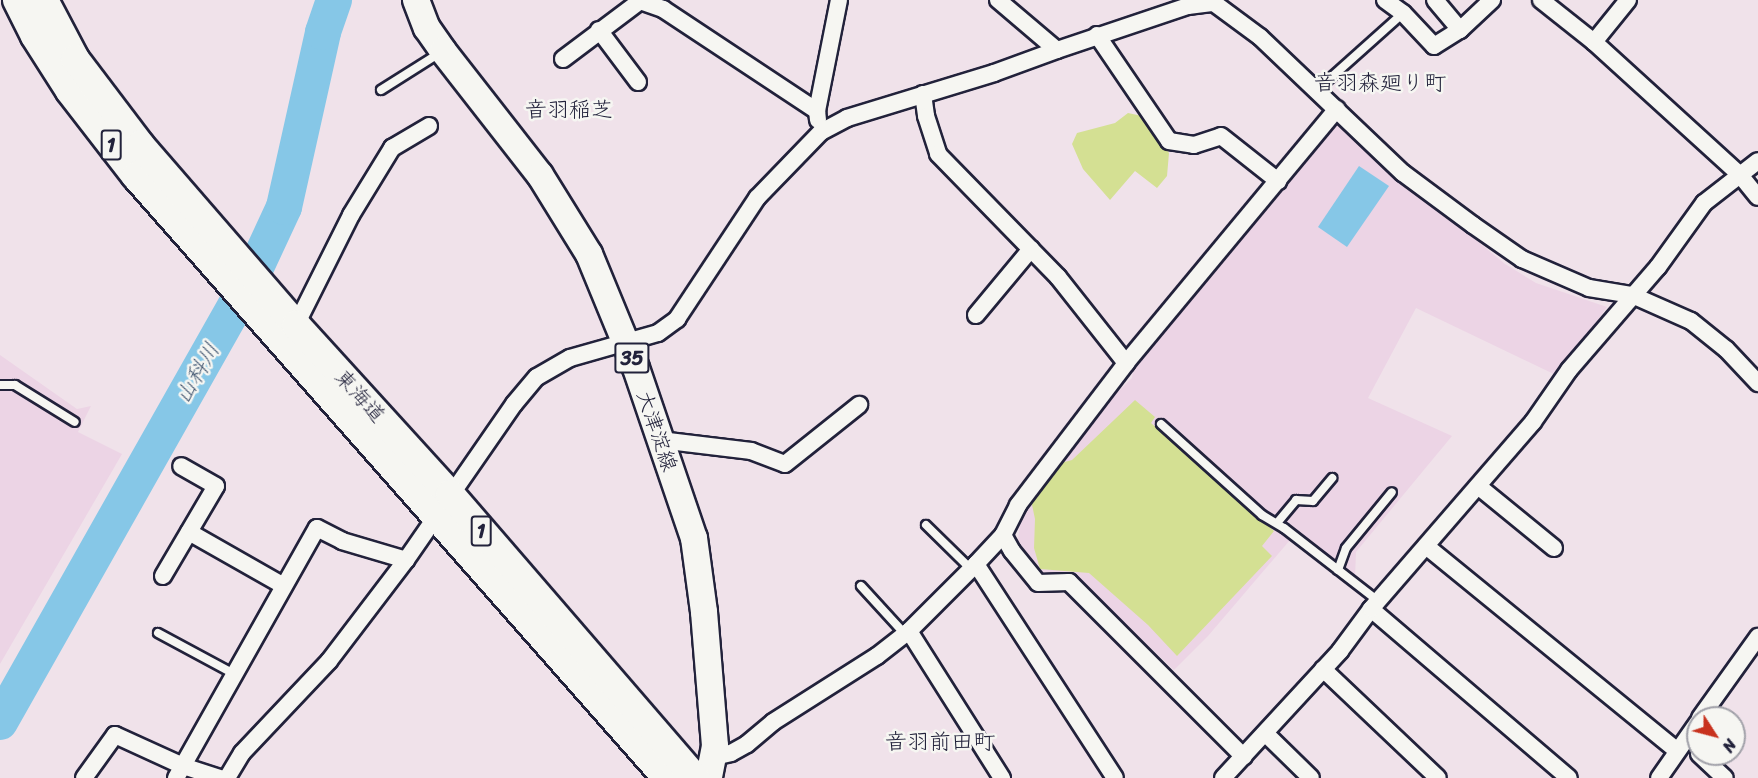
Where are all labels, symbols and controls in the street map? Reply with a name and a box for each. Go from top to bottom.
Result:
district label: 音羽森廻り町 [1314,70,1446,96]
district label: 音羽稲芝 [525,97,613,123]
road number: 1 [100,128,122,162]
water label: 山科川 [169,338,225,408]
road number: 35 [614,341,650,375]
street label: 東海道 [330,364,390,428]
street label: 大津淀線 [631,387,683,475]
road number: 1 [470,514,492,548]
north arrow [1686,706,1746,766]
district label: 音羽前田町 [885,729,995,755]
text: N [1714,733,1744,759]

